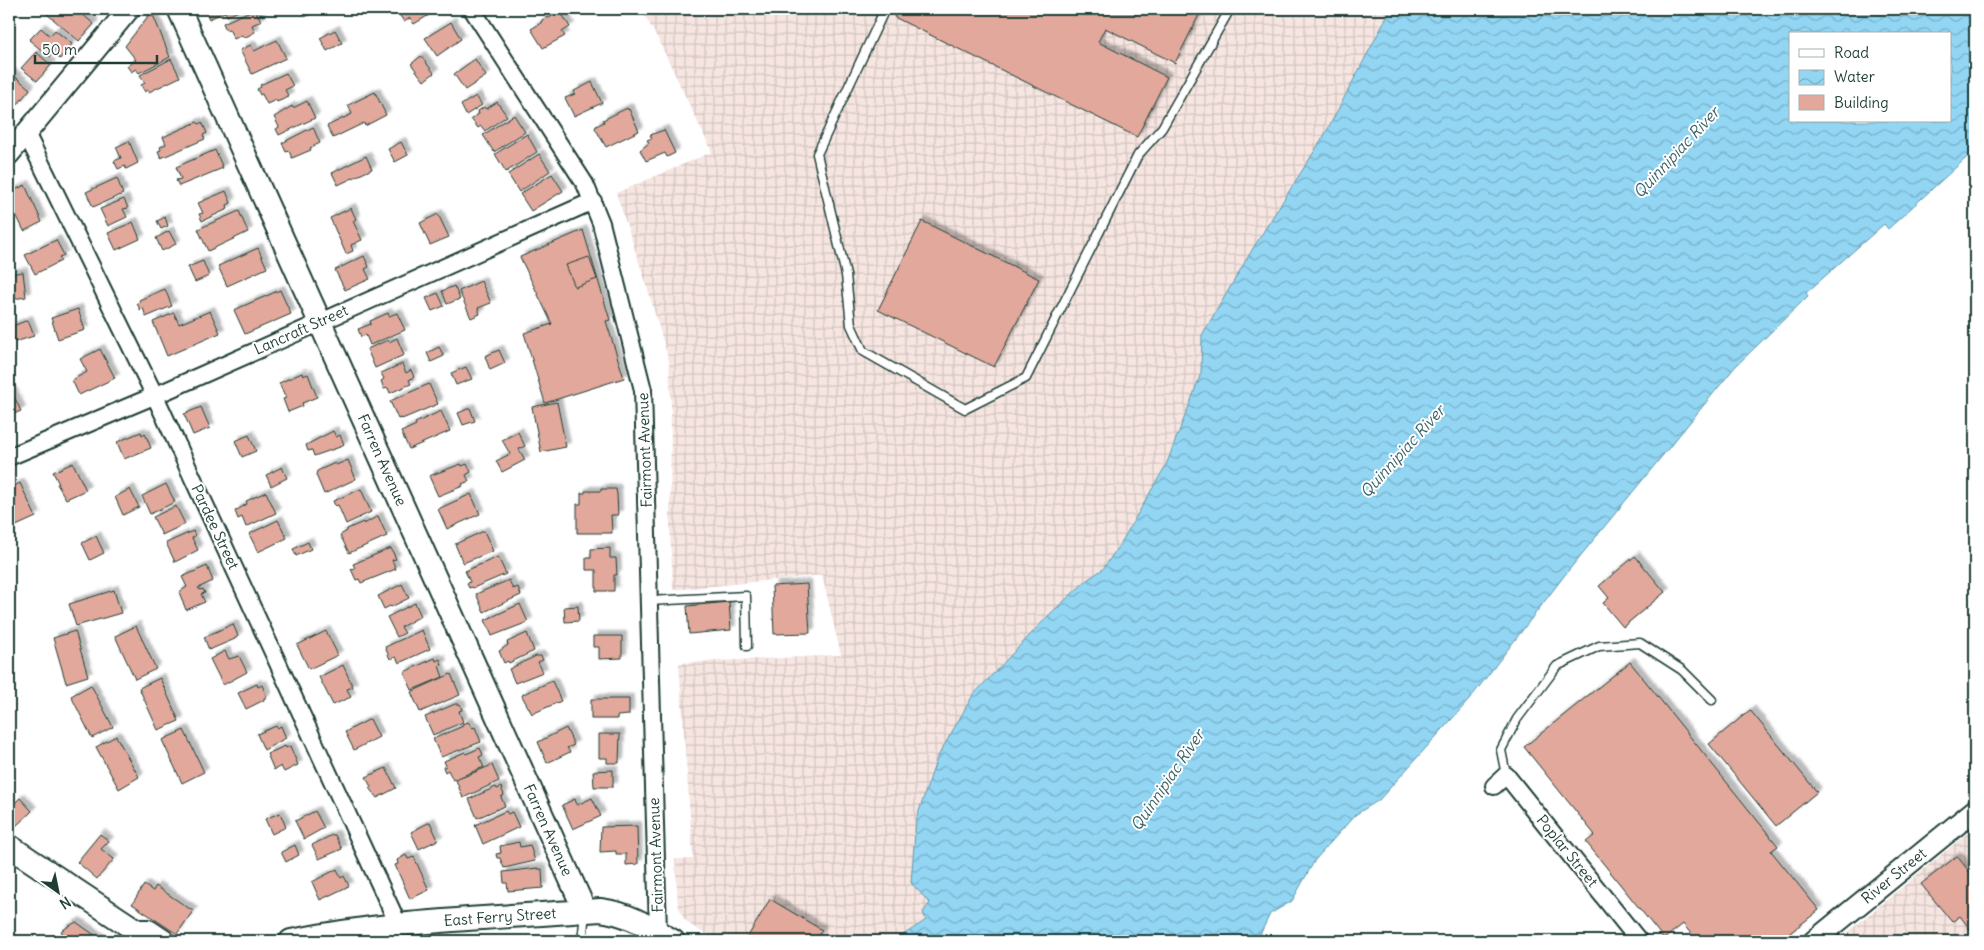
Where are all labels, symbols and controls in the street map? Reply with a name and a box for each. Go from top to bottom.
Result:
scale bar [35,32,158,64]
legend [1789,32,1952,122]
text: 50 m [42,40,77,59]
text: Road [1834,43,1869,62]
text: Water [1834,67,1875,86]
text: Building [1834,93,1889,112]
water label: Quinnipiac River [1629,100,1725,202]
street label: Lancraft Street [251,300,351,359]
street label: Fairmont Avenue [633,392,656,508]
water label: Quinnipiac River [1355,399,1450,501]
street label: Farren Avenue [354,411,411,509]
street label: Pardee Street [187,481,243,572]
water label: Quinnipiac River [1126,724,1210,834]
street label: Farren Avenue [520,781,577,879]
street label: Fairmont Avenue [644,797,667,913]
street label: Poplar Street [1533,811,1602,891]
street label: River Street [1857,844,1930,908]
north arrow [32,868,82,918]
text: N [56,893,74,913]
street label: East Ferry Street [443,903,557,930]

